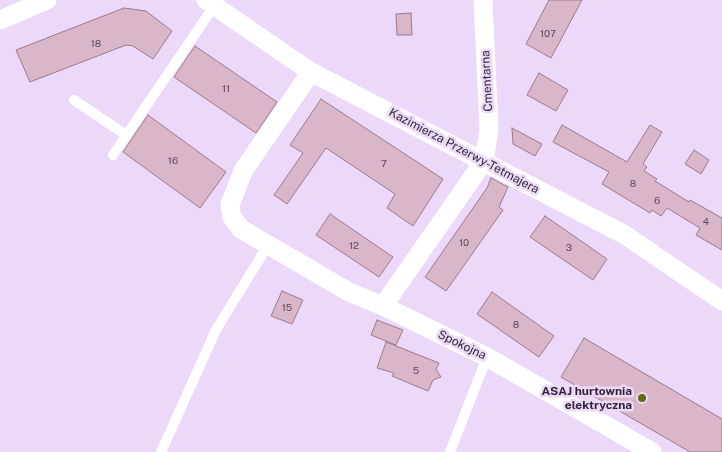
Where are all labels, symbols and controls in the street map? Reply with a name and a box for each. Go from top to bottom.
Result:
house number: 107 [540,28,556,40]
house number: 18 [91,38,101,50]
street label: Cmentarna [478,50,496,112]
house number: 11 [222,83,230,95]
street label: Kazimierza Przerwy-Tetmajera [386,105,542,197]
house number: 16 [168,155,178,167]
house number: 7 [381,158,387,170]
house number: 8 [630,178,636,190]
house number: 6 [654,195,660,207]
house number: 4 [703,216,709,228]
house number: 10 [459,237,469,249]
house number: 12 [349,240,359,252]
house number: 3 [566,242,572,254]
house number: 15 [282,302,292,314]
house number: 8 [513,319,519,331]
street label: Spokojna [435,327,489,363]
house number: 5 [413,365,419,377]
place label: ASAJ hurtownia elektryczna [542,384,632,412]
marker: ASAJ hurtownia elektryczna [636,392,648,404]

